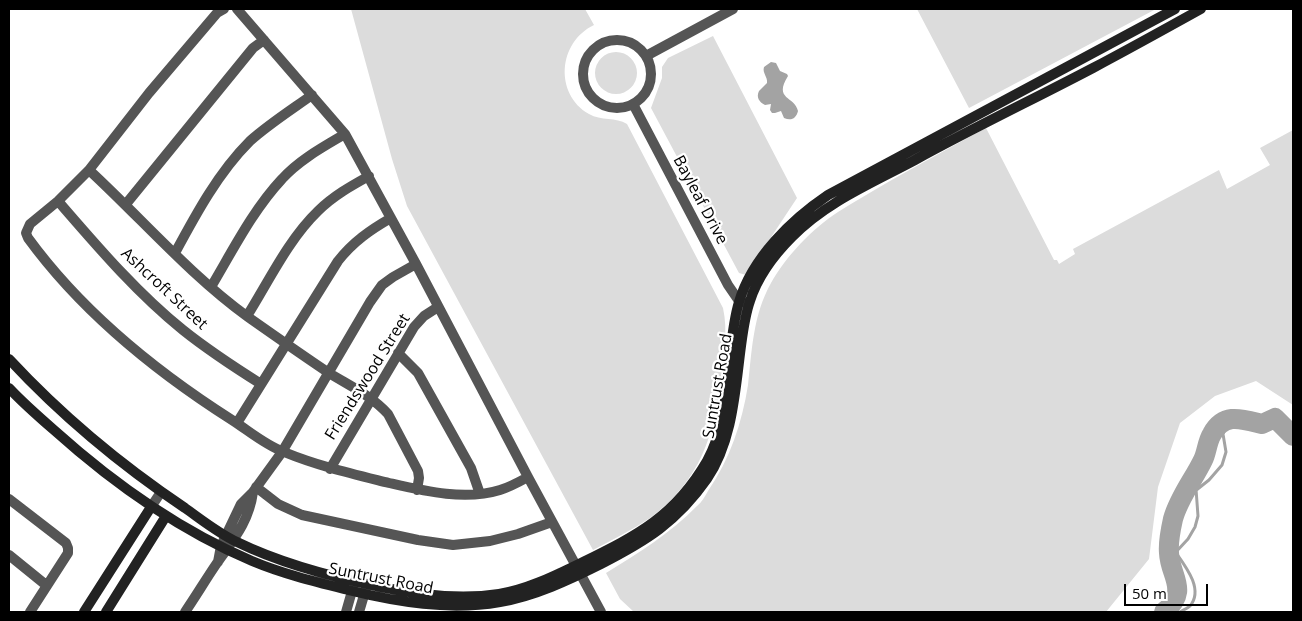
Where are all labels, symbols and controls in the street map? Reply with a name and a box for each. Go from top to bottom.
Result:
street label: Bayleaf Drive [669,152,731,248]
street label: Ashcroft Street [117,244,211,334]
street label: Friendswood Street [321,310,415,444]
street label: Suntrust Road [699,332,737,440]
street label: Suntrust Road [327,559,435,599]
scale bar [1127,574,1211,606]
text: 50 m [1132,583,1167,603]

